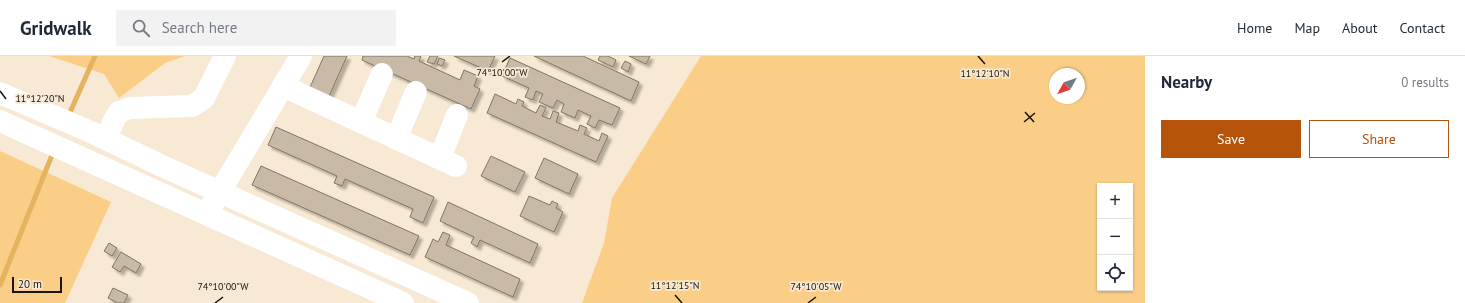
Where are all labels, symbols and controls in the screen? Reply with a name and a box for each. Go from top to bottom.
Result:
search box [116,10,396,46]
text: Gridwalk [20,16,92,40]
icon: search [130,17,152,39]
text: Search here [162,18,237,37]
text: Home [1237,19,1272,37]
text: Map [1294,19,1320,37]
text: About [1342,19,1378,37]
text: Contact [1400,19,1445,37]
text: 74°10'00"W [476,66,528,79]
text: 11°12'10"N [960,67,1010,80]
north arrow [1049,68,1085,104]
text: Nearby [1161,71,1212,93]
text: 0 results [1401,74,1449,91]
text: 11°12'20"N [15,92,65,105]
button: Save [1161,120,1301,158]
button: Share [1309,120,1449,158]
map controls [1097,183,1133,291]
button: + [1097,183,1133,219]
button: − [1097,219,1133,255]
button: locate [1097,255,1133,291]
scale bar [12,275,62,294]
text: 20 m [18,277,42,291]
text: 11°12'15"N [650,279,700,292]
text: 74°10'00"W [197,280,249,293]
text: 74°10'05"W [790,280,842,293]

